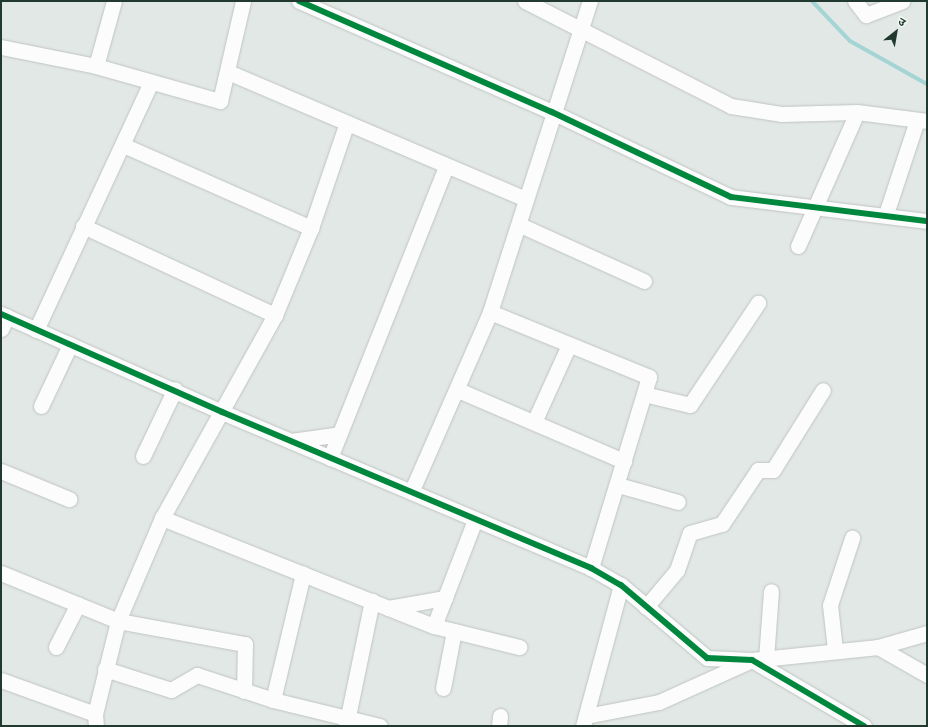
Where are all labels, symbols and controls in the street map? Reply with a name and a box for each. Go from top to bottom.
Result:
north arrow [876,12,916,52]
text: उ [896,15,908,29]

